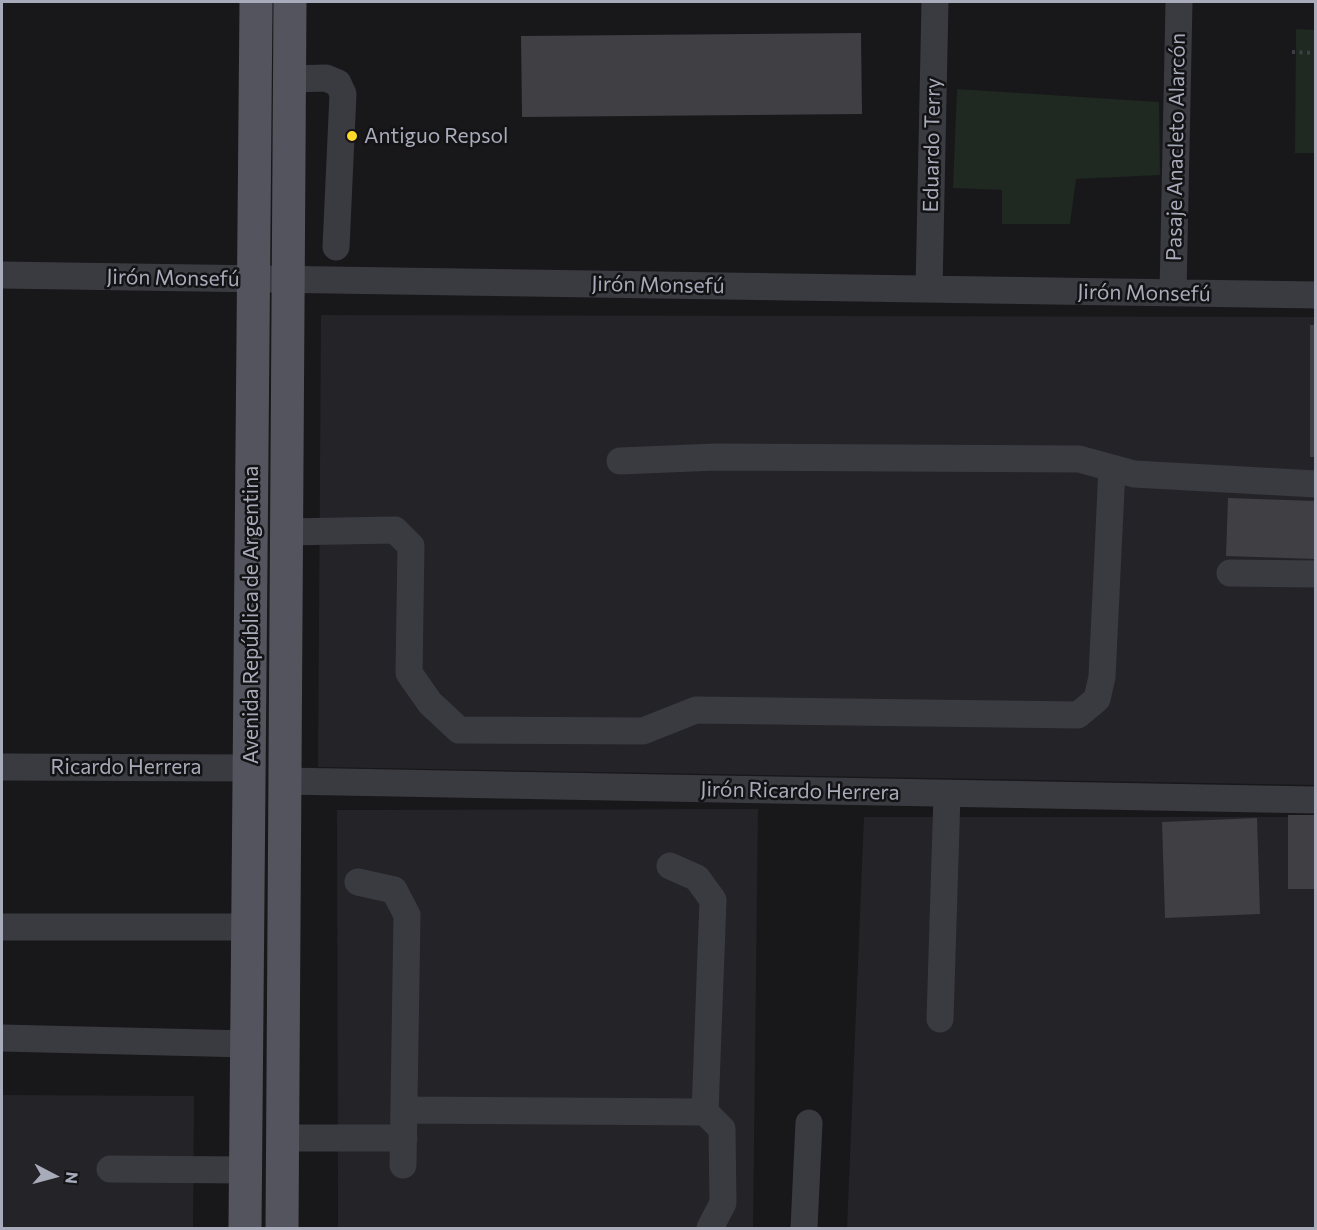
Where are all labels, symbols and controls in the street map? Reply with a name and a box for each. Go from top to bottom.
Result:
street label: Pasaje Anacleto Alarcón [1161,33,1191,261]
street label: Eduardo Terry [918,77,946,213]
place label: Antiguo Repsol [364,123,508,149]
marker: Antiguo Repsol [345,129,359,143]
street label: Jirón Monsefú [106,264,240,292]
street label: Jirón Monsefú [591,271,725,299]
street label: Jirón Monsefú [1077,279,1211,307]
street label: Avenida República de Argentina [238,466,264,764]
street label: Ricardo Herrera [50,754,202,780]
street label: Jirón Ricardo Herrera [700,777,900,805]
north arrow [24,1146,84,1206]
text: N [62,1171,82,1185]

